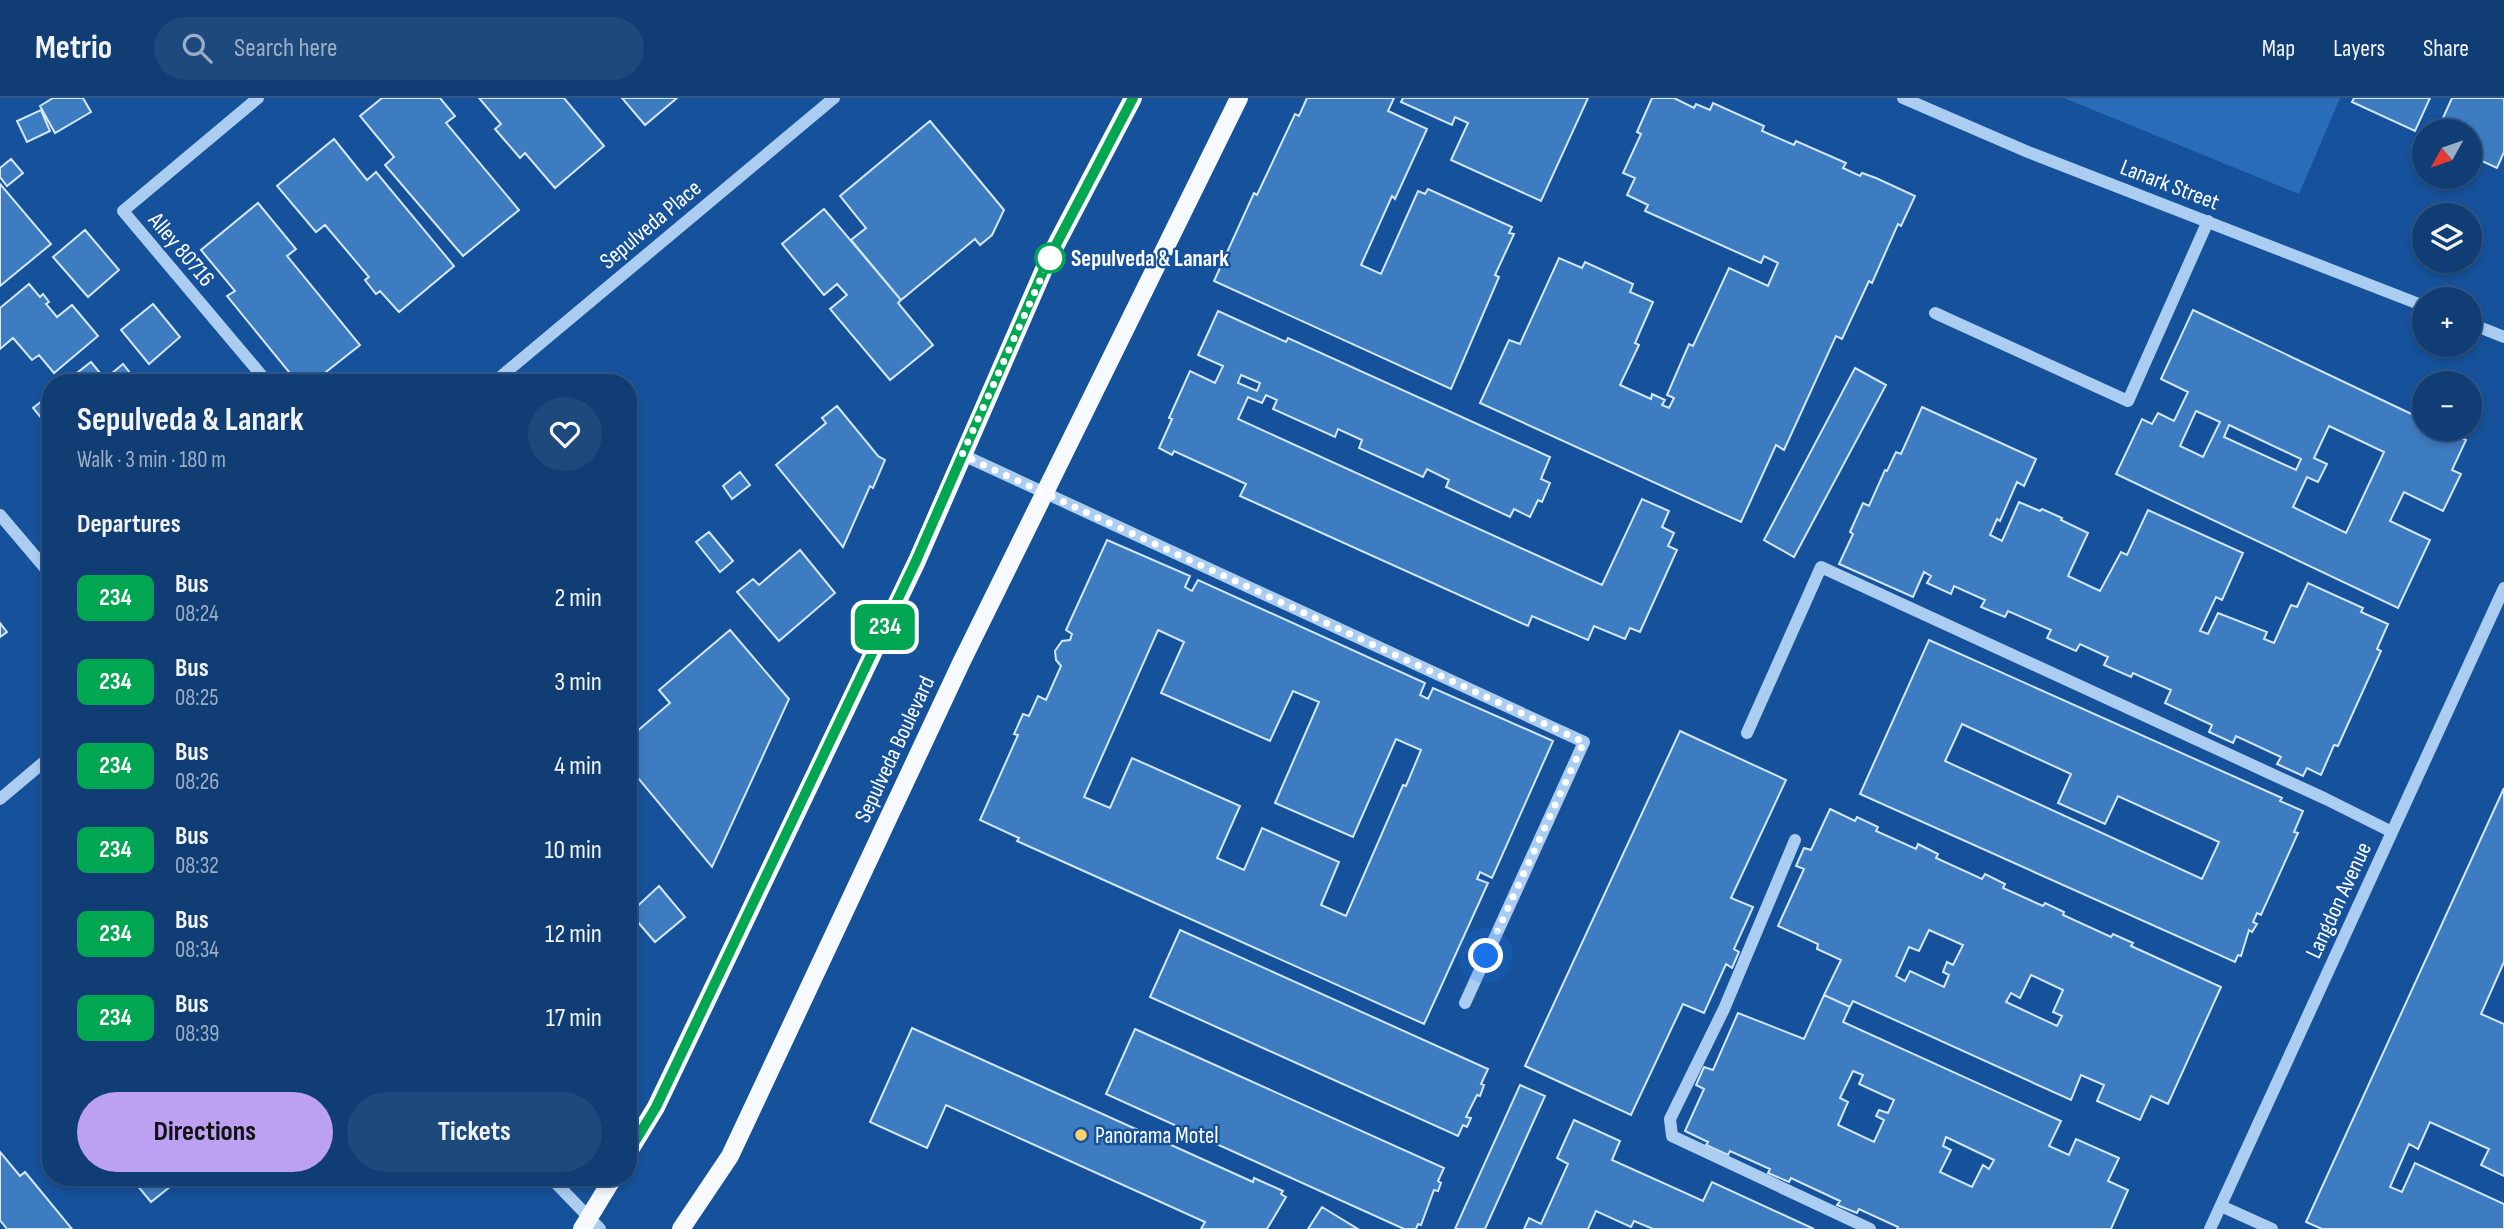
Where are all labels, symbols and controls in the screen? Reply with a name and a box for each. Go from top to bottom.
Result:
search box [154,17,644,80]
text: Metrio [35,28,112,68]
icon: search [178,29,216,67]
text: Search here [234,33,337,64]
text: Map [2262,34,2295,63]
text: Layers [2333,34,2385,63]
text: Share [2423,34,2469,63]
north arrow [2412,119,2482,189]
map controls [2412,119,2482,441]
street label: Lanark Street [2116,153,2223,217]
street label: Sepulveda Place [594,174,707,275]
button: layers [2412,203,2482,273]
street label: Alley 80716 [142,206,220,292]
marker: Sepulveda & Lanark [1035,243,1065,273]
place label: Sepulveda & Lanark [1071,245,1229,273]
button: + [2412,287,2482,357]
button: − [2412,371,2482,441]
button: heart [528,397,602,471]
text: Sepulveda & Lanark [77,400,304,440]
text: Walk · 3 min · 180 m [77,446,226,474]
text: Departures [77,509,181,540]
text: Bus [175,569,209,600]
text: 234 [99,583,132,612]
text: 2 min [554,583,602,614]
text: 08:24 [175,600,219,628]
line badge: 234 [845,604,925,650]
text: 234 [869,612,901,641]
text: Bus [175,653,209,684]
text: 234 [99,667,132,696]
text: 3 min [554,667,602,698]
street label: Sepulveda Boulevard [849,672,941,827]
text: 08:25 [175,684,218,712]
text: Bus [175,737,209,768]
text: 234 [99,751,132,780]
text: 4 min [554,751,602,782]
text: 08:26 [175,768,219,796]
text: Bus [175,821,209,852]
text: 234 [99,835,132,864]
text: 10 min [545,835,602,866]
street label: Langdon Avenue [2300,838,2378,963]
text: 08:32 [175,852,219,880]
text: Bus [175,905,209,936]
text: 234 [99,919,132,948]
text: 12 min [545,919,602,950]
text: 08:34 [175,936,219,964]
your location [1468,938,1503,973]
text: Bus [175,989,209,1020]
text: 234 [99,1003,132,1032]
text: 17 min [546,1003,602,1034]
text: 08:39 [175,1020,220,1048]
button: Directions [77,1092,333,1172]
button: Tickets [347,1092,602,1172]
place label: Panorama Motel [1095,1122,1219,1150]
marker: Panorama Motel [1073,1127,1089,1143]

